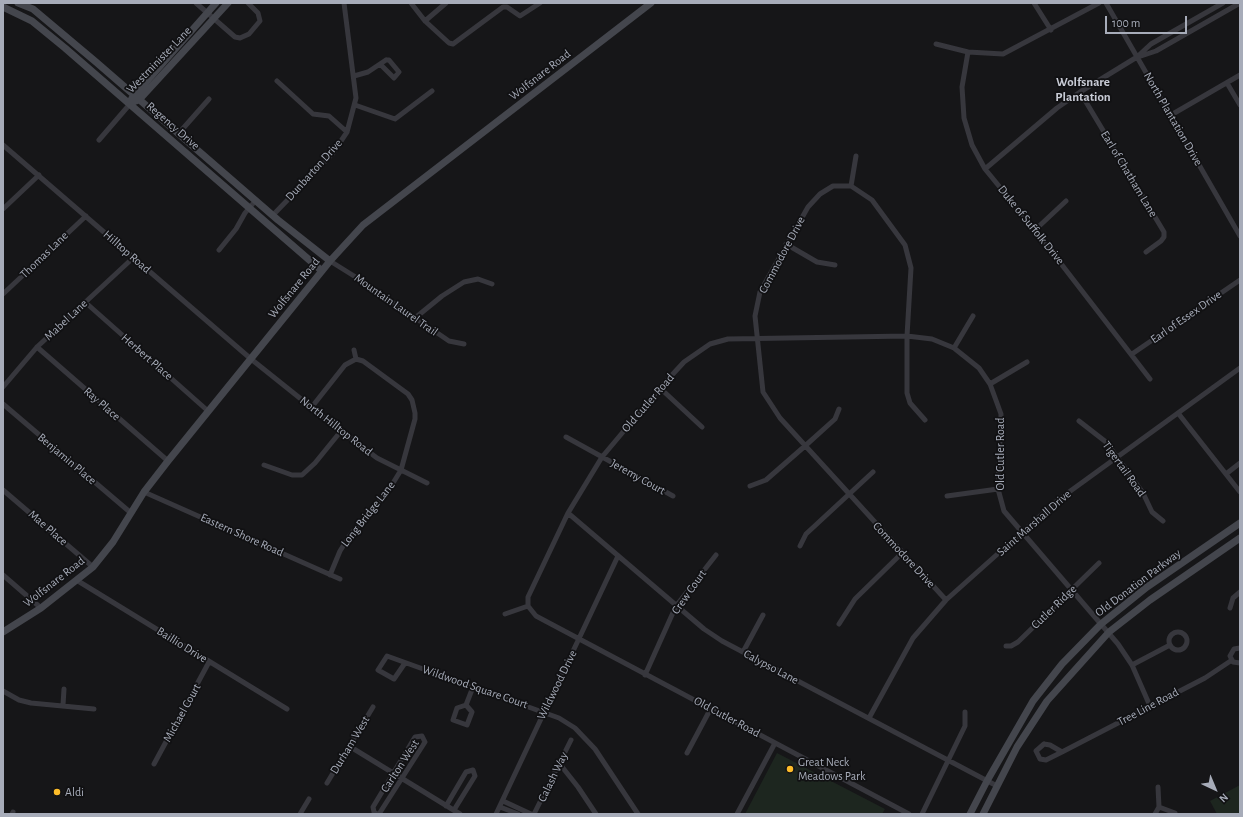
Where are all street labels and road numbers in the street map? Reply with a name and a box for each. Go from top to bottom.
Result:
street label: Westminister Lane [124,24,194,96]
street label: Wolfsnare Road [506,47,574,103]
street label: North Plantation Drive [1140,70,1206,168]
street label: Regency Drive [143,99,203,153]
street label: Earl of Chatham Lane [1098,128,1160,220]
street label: Dunbarton Drive [283,136,345,204]
street label: Duke of Suffolk Drive [995,182,1067,268]
street label: Commodore Drive [756,214,808,296]
street label: Hilltop Road [100,227,154,277]
street label: Thomas Lane [17,228,71,282]
street label: Wolfsnare Road [265,255,323,321]
street label: Mountain Laurel Trail [351,271,441,339]
street label: Earl of Essex Drive [1148,287,1224,347]
street label: Mabel Lane [41,296,91,344]
street label: Herbert Place [118,331,176,383]
street label: Old Cutler Road [619,371,677,435]
street label: Ray Place [81,384,123,424]
street label: North Hilltop Road [297,393,375,459]
street label: Old Cutler Road [993,417,1007,491]
street label: Benjamin Place [35,430,99,488]
street label: Tigertail Road [1099,438,1149,500]
street label: Jeremy Court [608,456,668,498]
street label: Long Bridge Lane [338,478,398,550]
street label: Saint Marshall Drive [994,487,1074,559]
street label: Mae Place [25,507,71,549]
street label: Eastern Shore Road [198,510,286,560]
street label: Commodore Drive [870,519,938,591]
street label: Old Donation Parkway [1092,546,1184,620]
street label: Wolfsnare Road [20,554,88,610]
street label: Crew Court [668,567,710,617]
street label: Cutler Ridge [1028,582,1080,632]
street label: Baillio Drive [154,624,210,666]
street label: Calypso Lane [741,646,801,688]
street label: Wildwood Drive [534,648,580,722]
street label: Wildwood Square Court [420,662,530,712]
street label: Michael Court [160,681,204,745]
street label: Tree Line Road [1115,685,1181,729]
street label: Old Cutler Road [691,693,763,741]
street label: Durham West [327,713,373,777]
street label: Carlton West [378,737,422,795]
street label: Calash Way [535,750,571,804]

